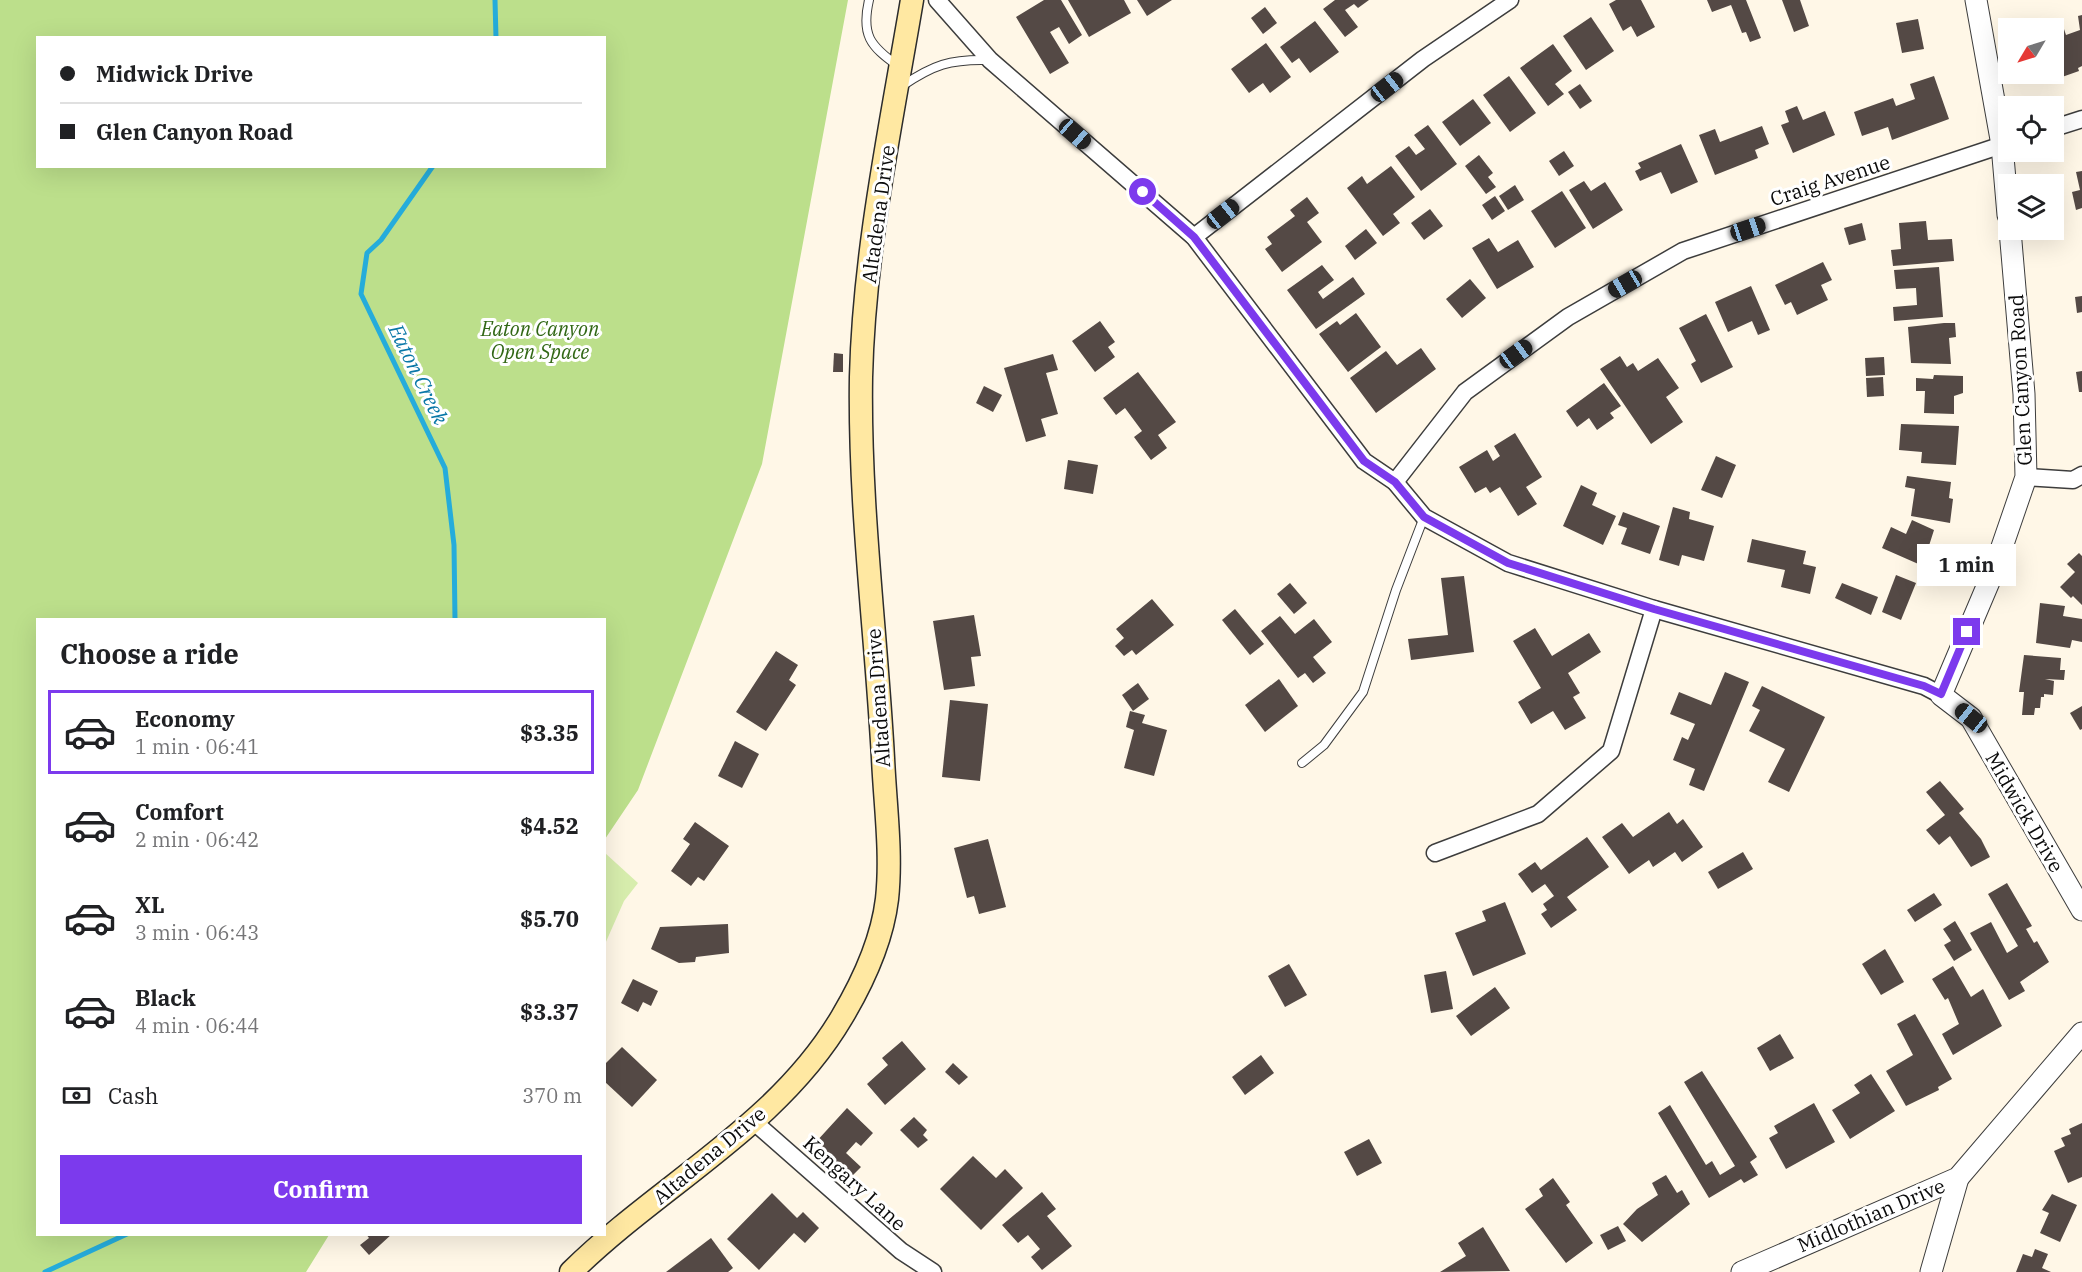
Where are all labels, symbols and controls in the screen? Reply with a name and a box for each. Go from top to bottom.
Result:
north arrow [1998,18,2064,84]
map controls [1998,18,2064,240]
text: Midwick Drive [96,59,253,88]
car [1367,69,1407,105]
button: locate [1998,96,2064,162]
car [1056,115,1094,153]
text: Glen Canyon Road [96,117,293,146]
street label: Altadena Drive [855,143,901,285]
street label: Craig Avenue [1767,148,1893,212]
button: layers [1998,174,2064,240]
route start [1129,178,1156,205]
car [1203,196,1243,232]
car [1728,215,1768,243]
car [1605,267,1645,301]
street label: Glen Canyon Road [2002,294,2038,466]
park label: Eaton Canyon Open Space [480,315,600,365]
water label: Eaton Creek [382,318,456,430]
car [1496,336,1536,372]
callout: 1 min [1918,545,2016,587]
text: 1 min [1939,551,1995,578]
route end [1953,618,1980,645]
street label: Altadena Drive [860,628,896,768]
text: Choose a ride [60,636,239,671]
car [1951,700,1991,736]
text: Economy [135,704,235,733]
icon: car [63,705,117,759]
text: $3.35 [520,718,579,747]
text: 1 min · 06:41 [135,733,259,760]
street label: Midwick Drive [1980,747,2070,877]
text: Comfort [135,797,224,826]
icon: car [63,798,117,852]
text: $4.52 [520,811,579,840]
text: 2 min · 06:42 [135,826,259,853]
text: XL [135,890,165,919]
icon: car [63,891,117,945]
text: $5.70 [520,904,579,933]
text: 3 min · 06:43 [135,919,259,946]
text: Black [135,983,196,1012]
icon: car [63,984,117,1038]
text: $3.37 [520,997,579,1026]
text: 4 min · 06:44 [135,1012,259,1039]
icon: cash [60,1079,93,1112]
text: Cash [108,1081,159,1110]
text: 370 m [522,1082,582,1109]
street label: Altadena Drive [647,1100,771,1210]
street label: Kengary Lane [798,1129,912,1237]
button: Confirm [60,1155,582,1224]
street label: Midlothian Drive [1793,1172,1949,1258]

